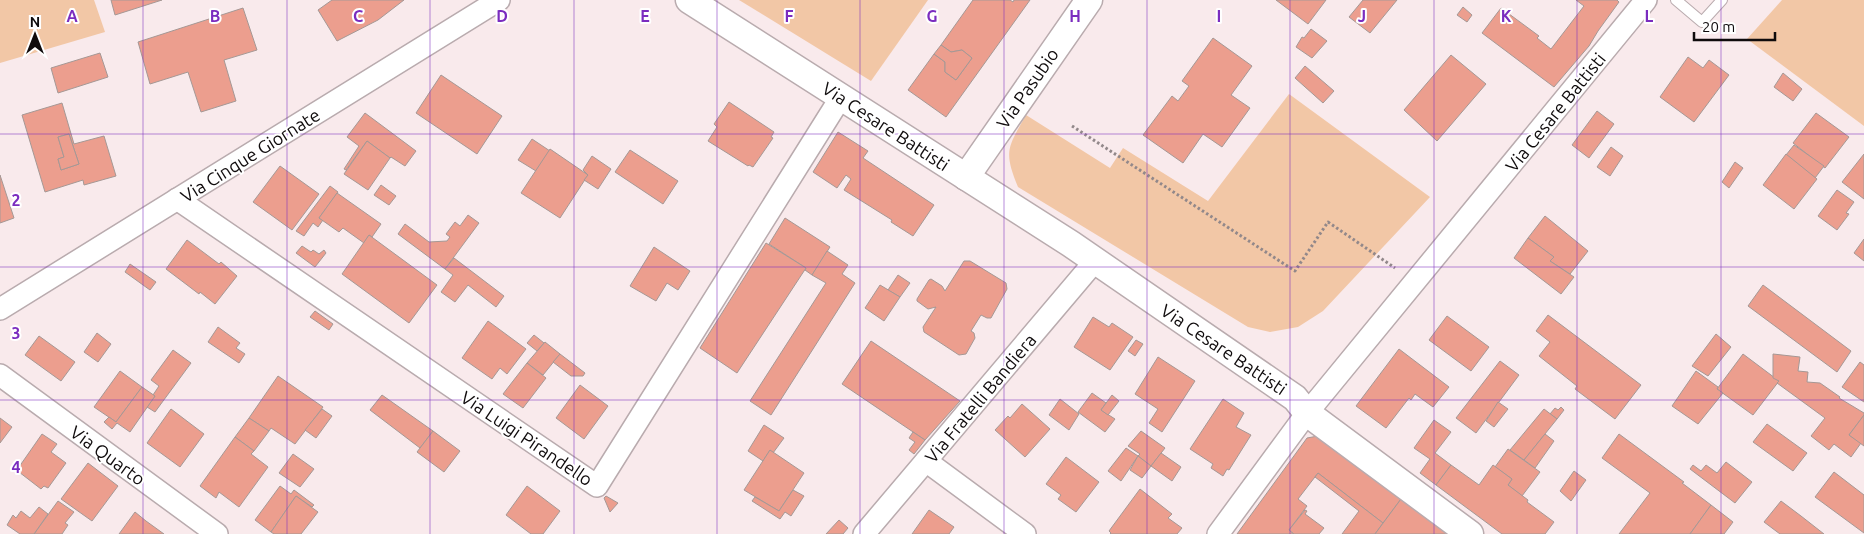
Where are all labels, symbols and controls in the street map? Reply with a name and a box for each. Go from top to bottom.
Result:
text: A [66,7,78,25]
text: B [210,7,220,25]
text: C [353,7,363,25]
text: D [496,7,508,25]
text: E [640,7,650,25]
text: F [785,7,794,25]
text: G [926,7,938,25]
text: H [1069,7,1081,25]
text: I [1217,7,1221,25]
text: J [1358,7,1366,25]
text: K [1501,7,1512,25]
text: L [1645,7,1654,25]
north arrow [10,10,60,60]
scale bar [1694,10,1775,42]
text: N [30,14,40,30]
text: 20 m [1702,18,1735,35]
street label: Via Pasubio [992,44,1062,132]
street label: Via Cesare Battisti [1501,49,1609,175]
street label: Via Cesare Battisti [819,78,953,174]
street label: Via Cinque Giornate [177,104,323,206]
text: 2 [11,191,21,209]
street label: Via Cesare Battisti [1157,300,1291,398]
text: 3 [11,324,21,342]
street label: Via Fratelli Bandiera [920,330,1040,466]
street label: Via Luigi Pirandello [457,387,597,489]
street label: Via Quarto [66,421,149,490]
text: 4 [11,458,21,476]

